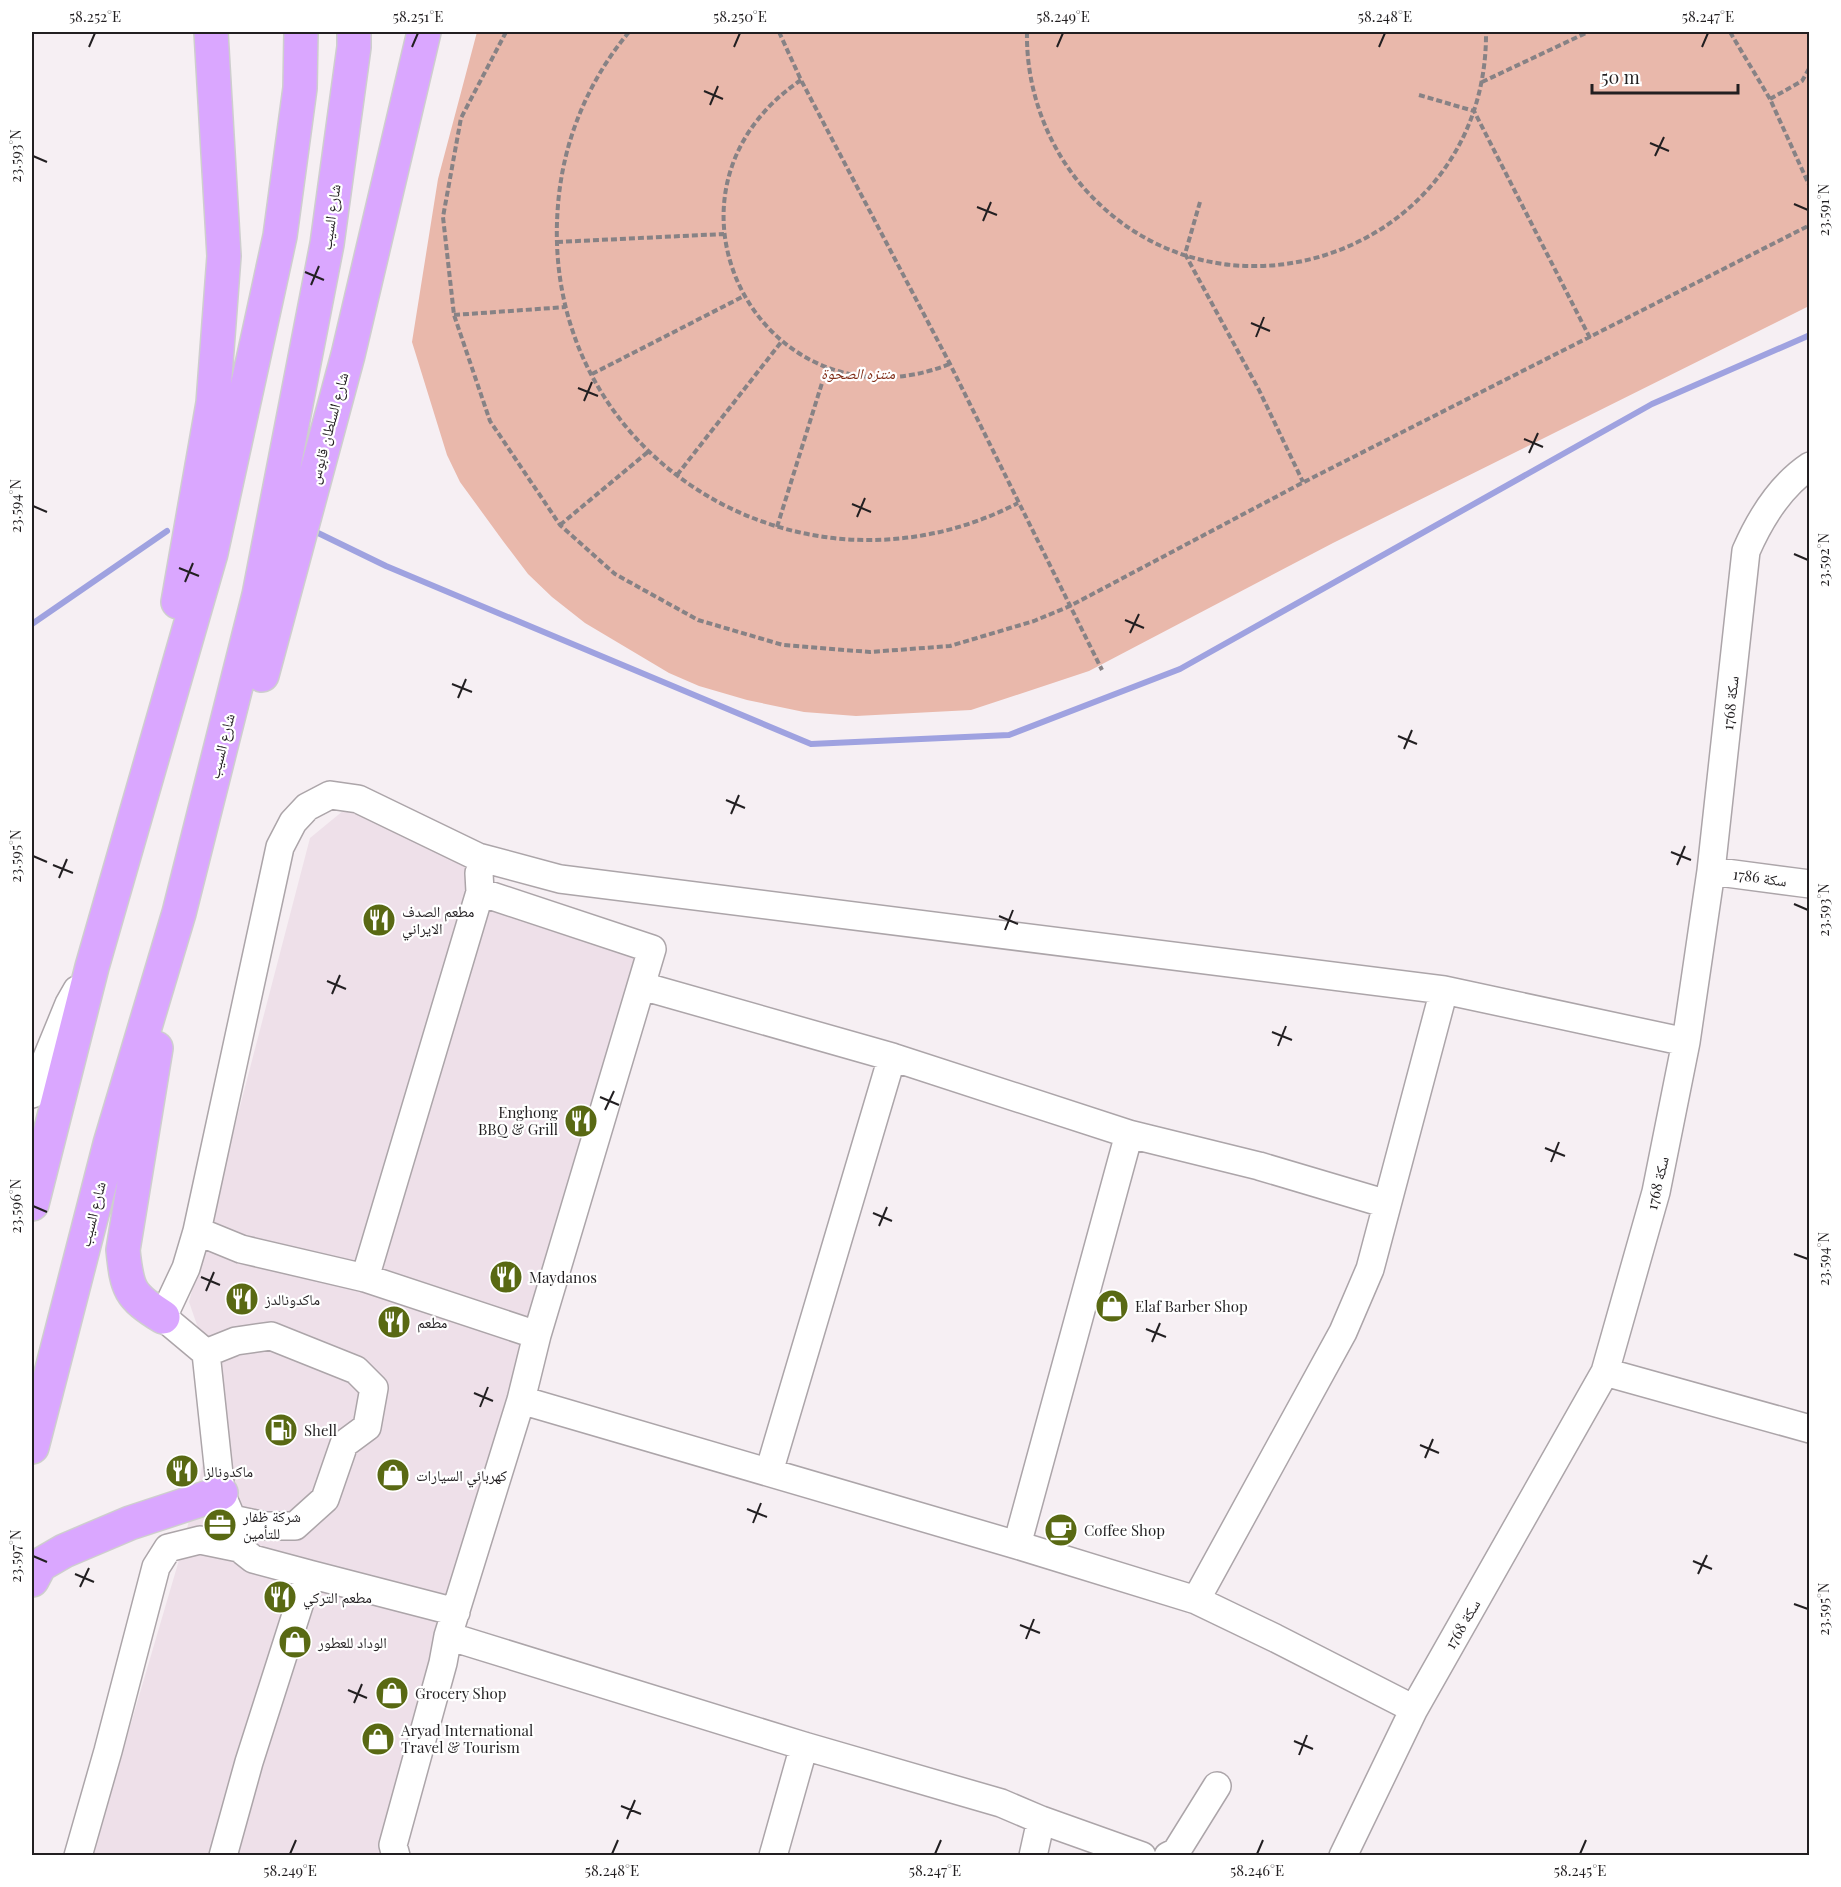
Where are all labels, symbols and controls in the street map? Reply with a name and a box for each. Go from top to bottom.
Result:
text: 58.252°E [69,6,121,26]
text: 58.251°E [393,6,443,26]
text: 58.250°E [713,6,767,26]
text: 58.249°E [1036,6,1090,26]
text: 58.248°E [1358,6,1412,26]
text: 58.247°E [1682,6,1734,26]
scale bar [1592,57,1738,95]
text: 50 m [1601,65,1640,89]
text: 23.593°N [5,129,25,183]
street label: شارع السيب [315,183,346,252]
text: 23.591°N [1813,183,1833,236]
park label: منتزه الصحوة [821,363,895,383]
street label: شارع السلطان قابوس [303,370,354,486]
text: 23.594°N [5,479,25,533]
text: 23.592°N [1813,533,1833,587]
street label: سكة 1768 [1717,675,1743,731]
street label: شارع السيب [203,711,240,781]
text: 23.595°N [5,829,25,883]
street label: سكة 1786 [1732,863,1788,891]
text: 23.593°N [1813,883,1833,937]
place label: مطعم الصدف الايراني [402,901,475,941]
restaurant icon: مطعم الصدف الايراني [361,902,397,938]
place label: Enghong BBQ & Grill [478,1102,558,1139]
restaurant icon: Enghong BBQ & Grill [563,1103,599,1139]
street label: سكة 1768 [1641,1154,1673,1212]
text: 23.596°N [5,1178,25,1233]
street label: شارع السيب [74,1179,111,1249]
text: 23.594°N [1813,1232,1833,1286]
restaurant icon: Maydanos [488,1259,524,1295]
place label: Maydanos [529,1267,597,1287]
restaurant icon: ماكدونالدز [224,1281,260,1317]
shop icon: Elaf Barber Shop [1094,1288,1130,1324]
place label: ماكدونالدز [264,1289,320,1309]
place label: Elaf Barber Shop [1135,1296,1248,1316]
restaurant icon: مطعم [376,1304,412,1340]
place label: مطعم [417,1312,448,1333]
fuel station icon: Shell [263,1412,299,1448]
place label: Shell [304,1420,337,1440]
restaurant icon: ماكدونالز [164,1453,200,1489]
shop icon: كهربائي السيارات [375,1457,411,1493]
place label: ماكدونالز [204,1461,253,1481]
place label: كهربائي السيارات [416,1465,507,1488]
place label: شركة ظفار للتأمين [242,1506,301,1544]
office icon: شركة ظفار للتأمين [202,1507,238,1543]
cafe icon: Coffee Shop [1043,1512,1079,1548]
place label: Coffee Shop [1084,1520,1165,1540]
text: 23.597°N [5,1529,25,1583]
restaurant icon: مطعم التركي [262,1579,298,1615]
text: 23.595°N [1813,1582,1833,1636]
place label: مطعم التركي [303,1587,372,1610]
street label: سكة 1768 [1440,1595,1484,1653]
shop icon: الوداد للعطور [277,1624,313,1660]
place label: الوداد للعطور [317,1632,387,1652]
shop icon: Grocery Shop [374,1675,410,1711]
place label: Grocery Shop [415,1683,507,1703]
place label: Aryad International Travel & Tourism [400,1720,533,1757]
shop icon: Aryad International Travel & Tourism [360,1721,396,1757]
text: 58.249°E [263,1860,317,1880]
text: 58.248°E [585,1860,639,1880]
text: 58.247°E [909,1860,961,1880]
text: 58.246°E [1230,1860,1284,1880]
text: 58.245°E [1554,1860,1606,1880]

